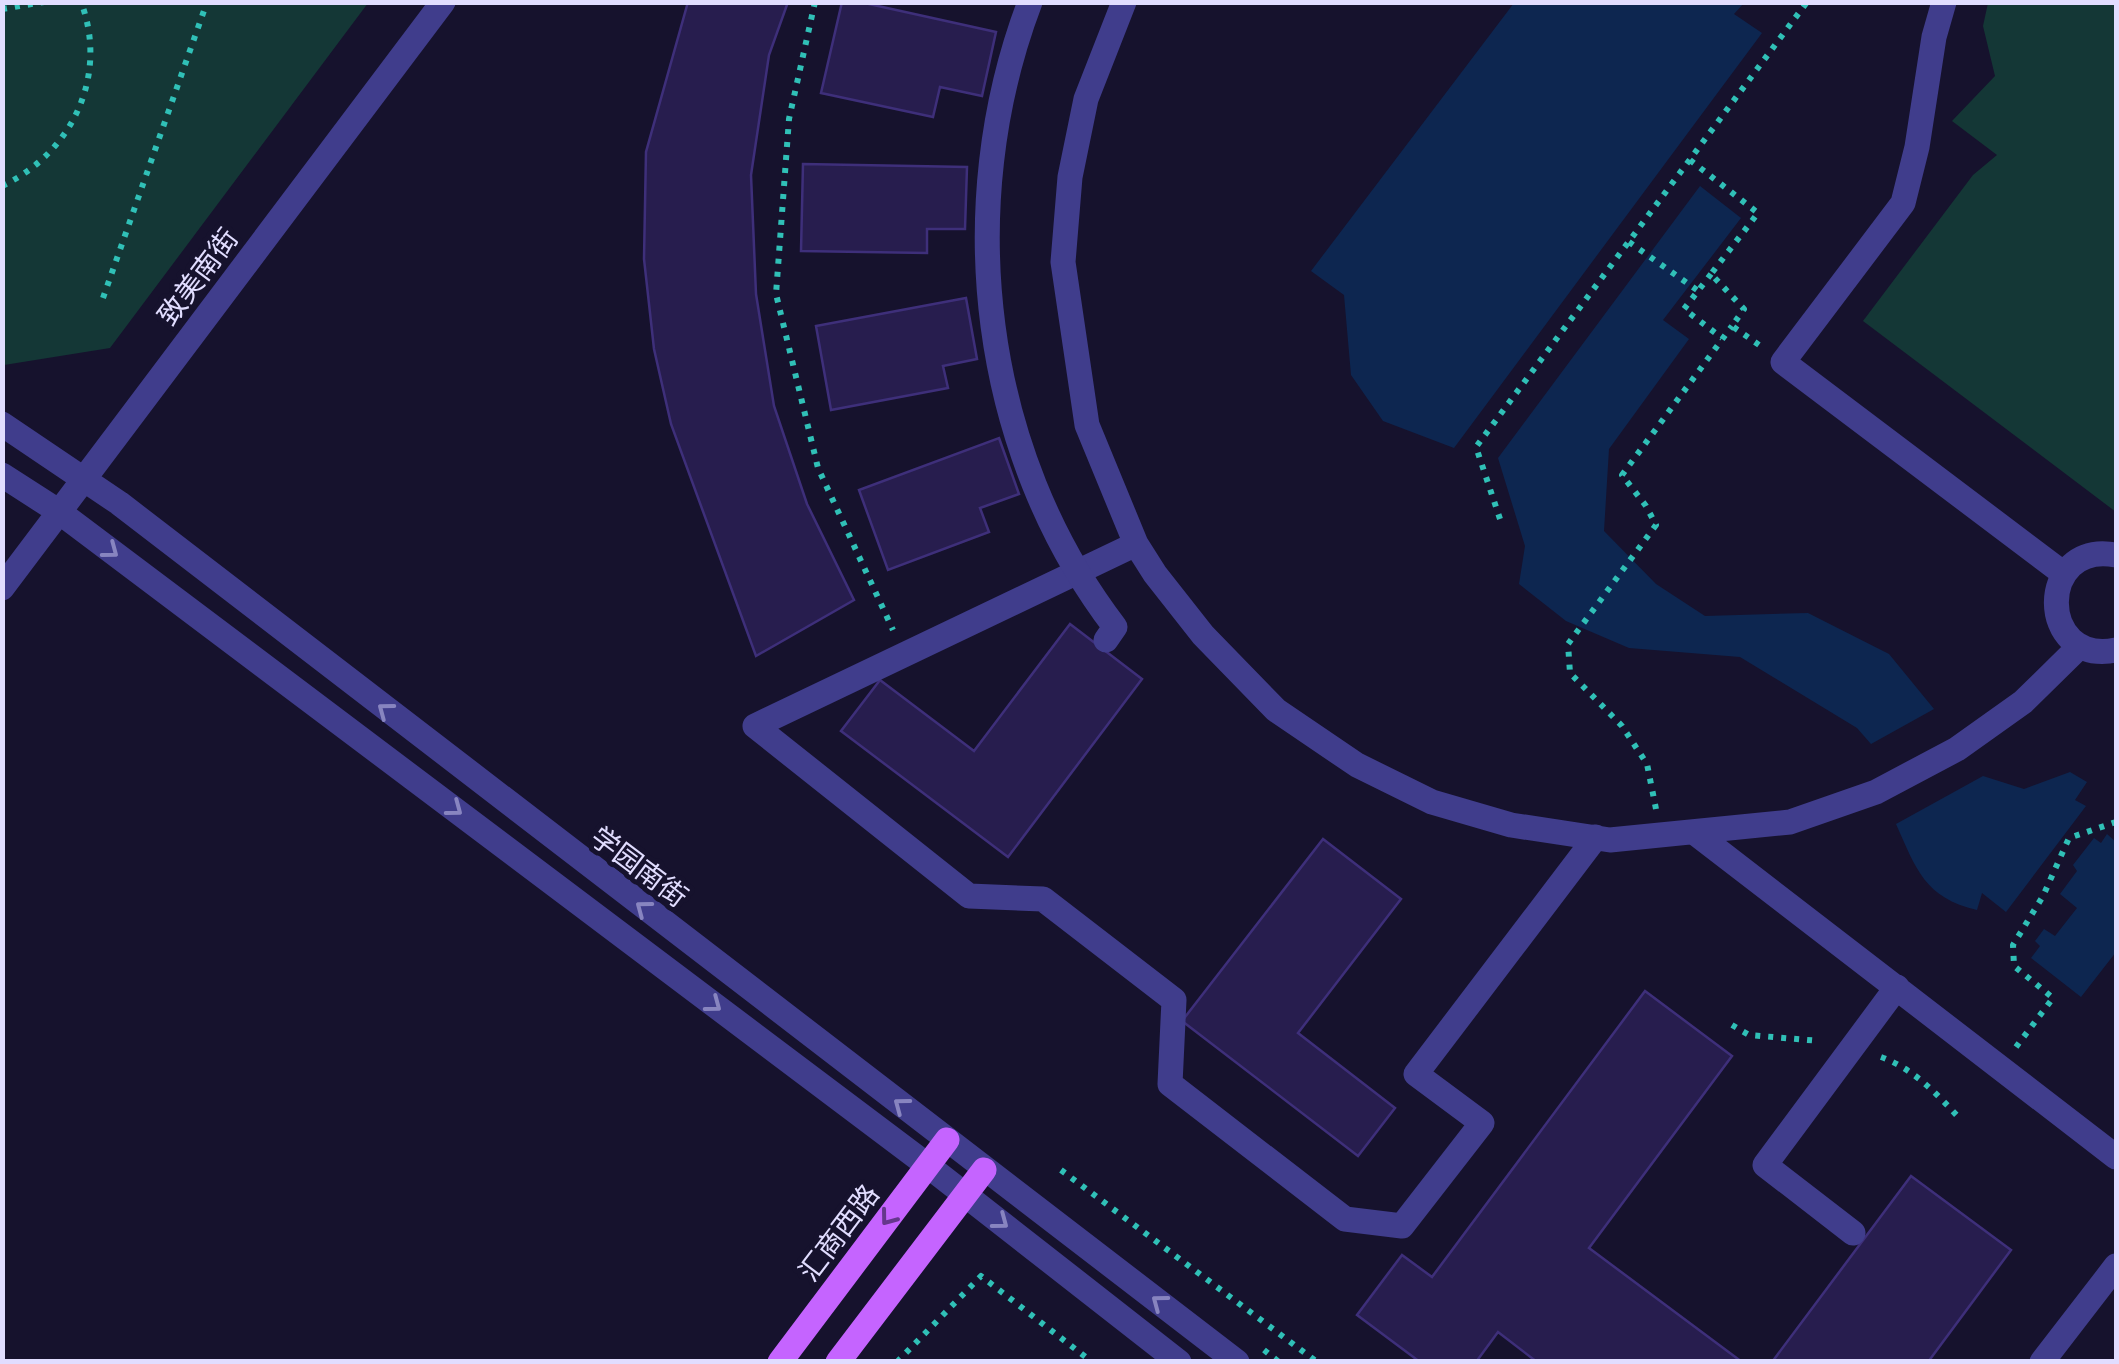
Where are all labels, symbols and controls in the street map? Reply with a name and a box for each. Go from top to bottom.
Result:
street label: 致美南街 [151,222,245,332]
one-way arrow [100,539,118,556]
one-way arrow [378,704,396,722]
one-way arrow [443,798,461,815]
street label: 学园南街 [584,820,694,914]
one-way arrow [636,902,654,919]
one-way arrow [703,993,721,1010]
one-way arrow [894,1099,912,1117]
street label: 汇商西路 [792,1178,886,1288]
one-way arrow [882,1207,899,1225]
one-way arrow [990,1210,1008,1228]
one-way arrow [1152,1297,1170,1314]

